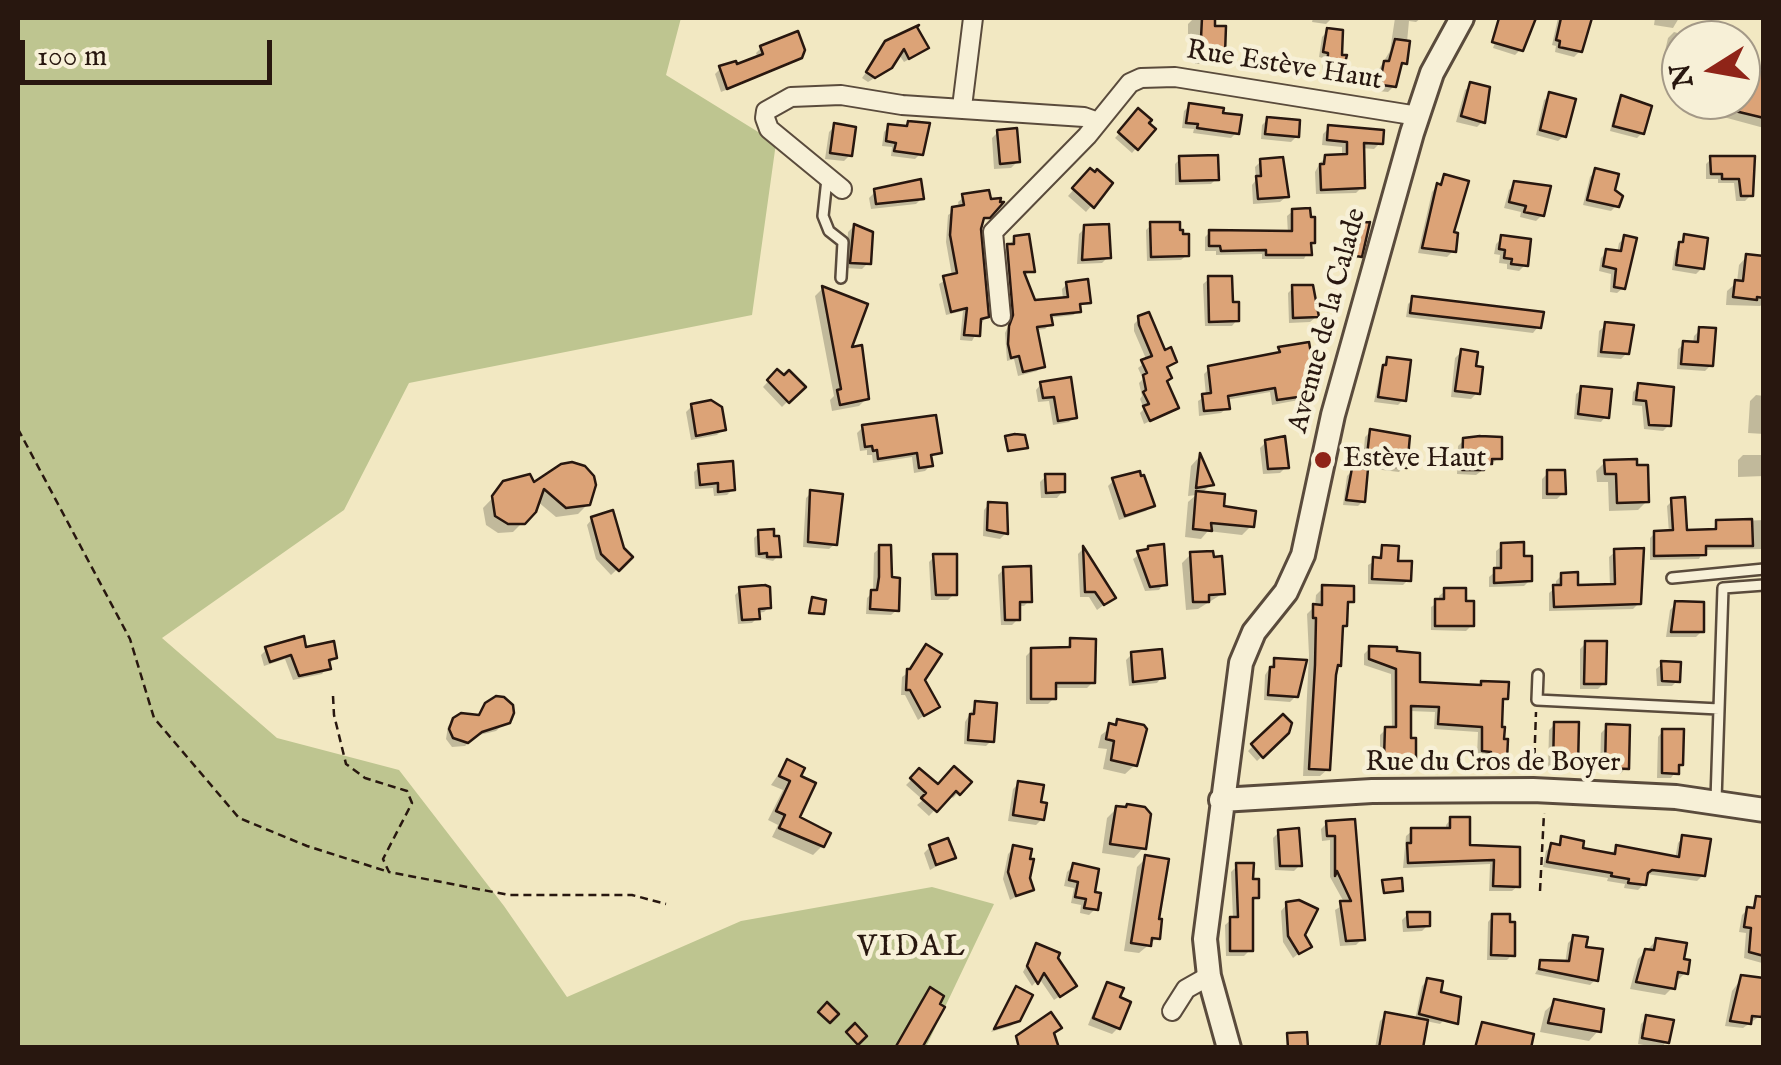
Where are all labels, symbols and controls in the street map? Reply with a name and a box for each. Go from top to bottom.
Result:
scale bar [25,20,278,82]
north arrow [1661,20,1761,120]
street label: Rue Estève Haut [1184,35,1384,99]
text: 100 m [37,38,107,76]
text: N [1664,60,1703,91]
street label: Avenue de la Calade [1283,205,1375,437]
place label: Estève Haut [1343,443,1486,477]
marker: Estève Haut [1312,449,1334,471]
street label: Rue du Cros de Boyer [1365,747,1621,781]
district label: VIDAL [857,931,967,967]

